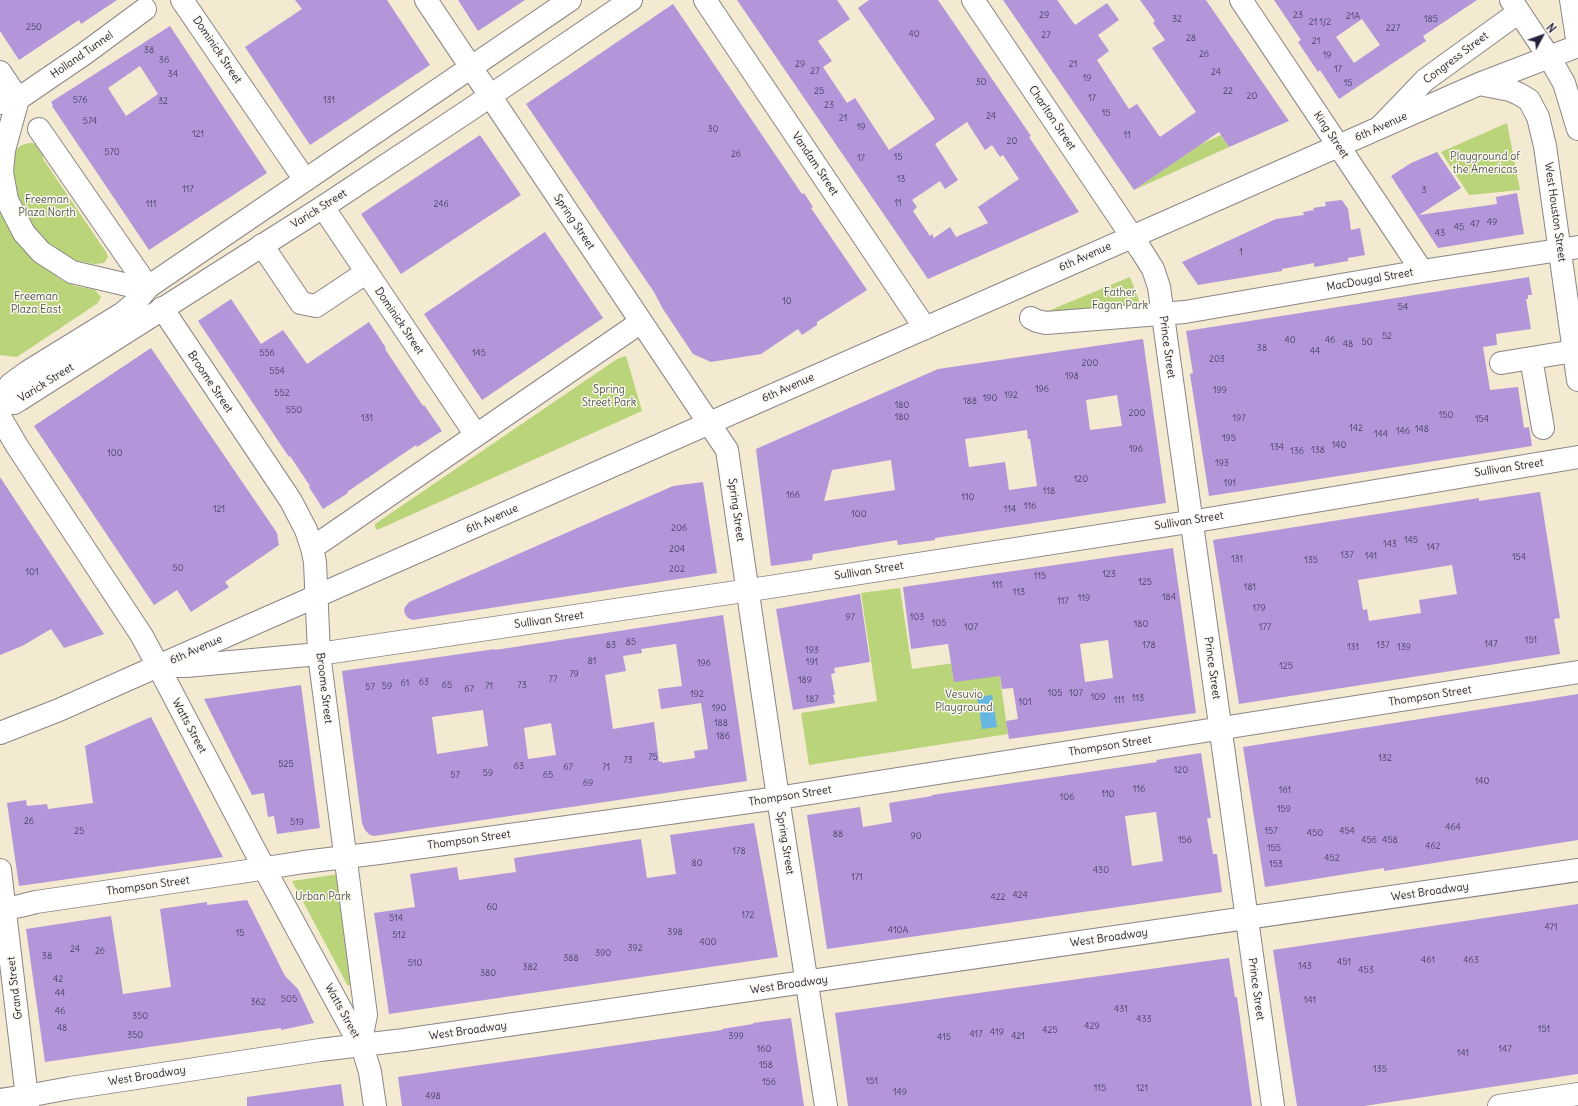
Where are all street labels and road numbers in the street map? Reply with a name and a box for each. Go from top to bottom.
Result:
street label: Dominick Street [190,14,244,86]
street label: Holland Tunnel [48,29,116,81]
street label: Congress Street [1421,29,1491,87]
street label: Charlton Street [1026,83,1078,153]
street label: King Street [1311,109,1351,161]
street label: 6th Avenue [1353,110,1409,144]
street label: Vandam Street [789,130,841,198]
street label: West Houston Street [1541,161,1569,263]
street label: Varick Street [289,187,349,231]
street label: Spring Street [551,192,597,252]
street label: 6th Avenue [1057,240,1113,274]
street label: MacDougal Street [1326,266,1414,294]
street label: Dominick Street [372,285,426,357]
street label: Prince Street [1156,315,1178,379]
street label: Broome Street [185,349,235,415]
street label: Varick Street [16,361,76,405]
street label: 6th Avenue [760,371,816,405]
street label: Sullivan Street [1473,456,1545,480]
street label: Spring Street [725,477,747,543]
street label: 6th Avenue [464,502,520,536]
street label: Sullivan Street [1153,509,1225,533]
street label: Sullivan Street [833,559,905,583]
street label: Sullivan Street [514,609,584,631]
street label: 6th Avenue [168,633,224,667]
street label: Prince Street [1201,636,1223,700]
street label: Broome Street [313,652,335,724]
street label: Thompson Street [1388,683,1472,709]
street label: Watts Street [169,696,209,756]
street label: Thompson Street [1068,733,1152,759]
street label: Thompson Street [748,783,832,809]
street label: Spring Street [773,810,797,876]
street label: Thompson Street [427,828,511,852]
street label: Thompson Street [106,874,190,898]
street label: West Broadway [1390,880,1470,904]
street label: West Broadway [1069,926,1149,950]
street label: Grand Street [5,956,25,1020]
street label: Prince Street [1245,957,1267,1021]
street label: West Broadway [749,973,829,997]
street label: Watts Street [322,981,362,1041]
street label: West Broadway [428,1019,508,1043]
street label: West Broadway [107,1063,187,1089]

